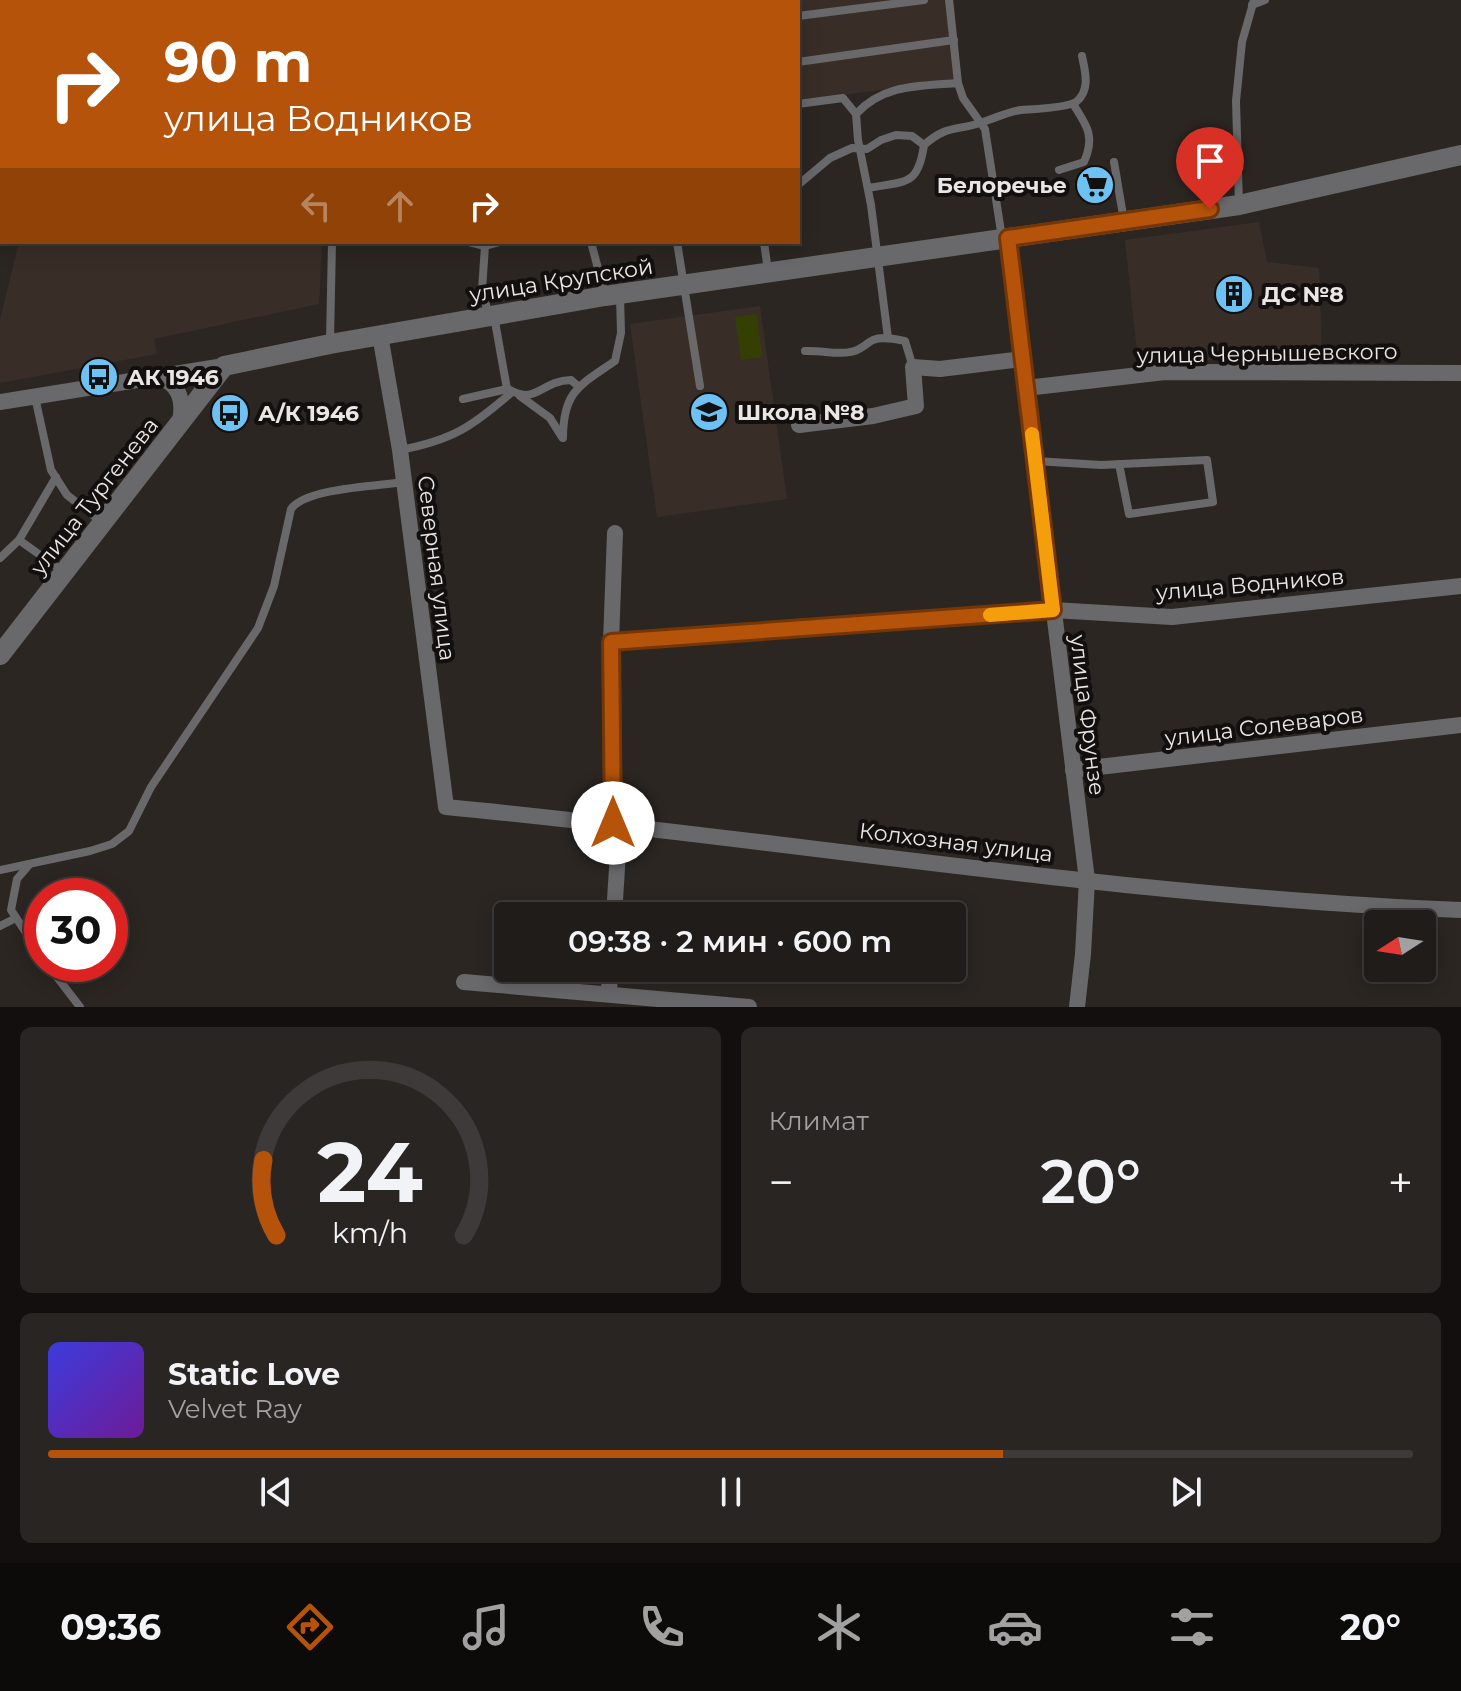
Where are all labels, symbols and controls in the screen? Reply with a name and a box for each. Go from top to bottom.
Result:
text: 90 m [164,28,312,96]
icon: right [32,32,136,136]
text: улица Водников [164,96,473,140]
pin [1176,127,1244,209]
icon: arrive [1188,139,1232,183]
supermarket icon: Белоречье [1074,164,1116,206]
place label: Белоречье [937,172,1067,199]
icon: left [294,184,338,228]
icon: ahead [378,184,422,228]
icon: right [462,184,506,228]
street label: улица Крупской [466,253,655,308]
building icon: ДС №8 [1213,273,1255,315]
place label: ДС №8 [1262,281,1344,308]
street label: улица Чернышевского [1135,338,1398,369]
bus stop icon: АК 1946 [78,356,120,398]
place label: АК 1946 [127,364,219,391]
school or university icon: Школа №8 [688,391,730,433]
bus stop icon: А/К 1946 [209,392,251,434]
place label: Школа №8 [737,399,865,426]
place label: А/К 1946 [258,400,359,427]
street label: улица Тургенева [24,412,164,581]
street label: Северная улица [412,474,461,662]
street label: улица Водников [1154,563,1345,606]
street label: улица Фрунзе [1064,632,1111,797]
street label: улица Солеваров [1162,701,1365,752]
position arrow [571,781,655,865]
street label: Колхозная улица [858,817,1054,868]
speed limit sign: 30 [24,878,128,982]
north arrow [1364,910,1436,982]
map controls [1364,910,1436,982]
text: 09:38 · 2 мин · 600 m [568,923,892,960]
text: Климат [769,1105,869,1137]
text: 24 [317,1121,423,1223]
text: 20° [1041,1145,1141,1218]
text: − [769,1155,794,1209]
text: + [1388,1155,1413,1209]
text: km/h [332,1215,408,1250]
text: Static Love [168,1356,340,1393]
text: Velvet Ray [168,1393,302,1425]
icon: previous [254,1470,298,1514]
icon: pause [709,1470,753,1514]
icon: next [1164,1470,1208,1514]
icon: directions [282,1599,338,1655]
icon: music [458,1599,514,1655]
icon: phone [634,1599,690,1655]
icon: climate [811,1599,867,1655]
icon: car [987,1599,1043,1655]
icon: filters [1164,1599,1220,1655]
text: 09:36 [60,1605,161,1649]
text: 20° [1340,1605,1401,1649]

